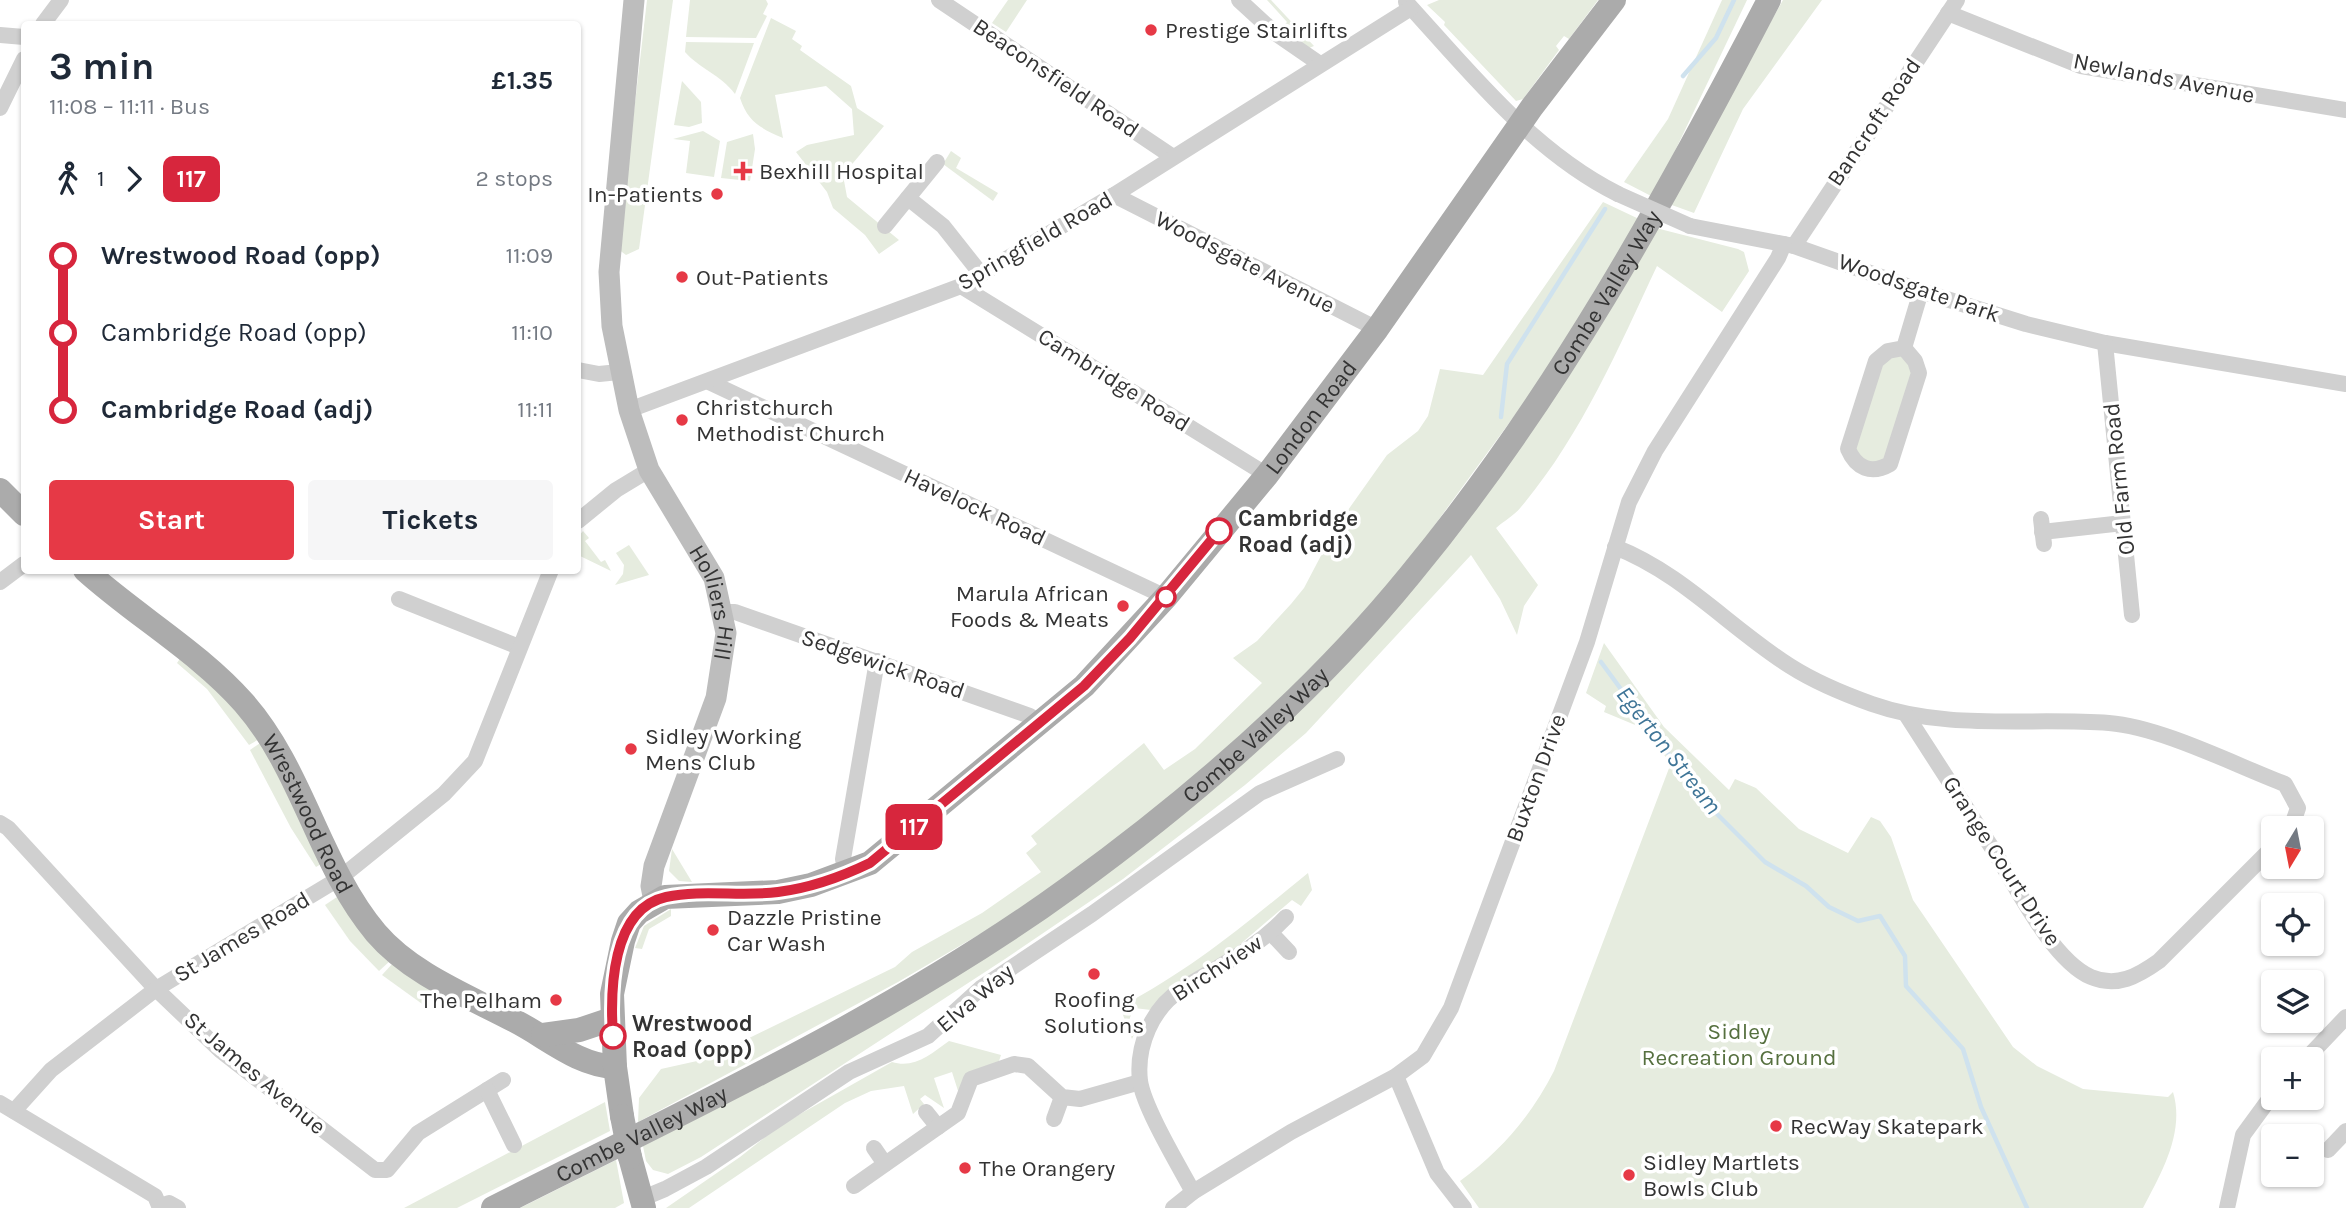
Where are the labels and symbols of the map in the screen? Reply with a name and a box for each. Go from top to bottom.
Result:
street label: Beaconsfield Road [968,13,1144,143]
place label: Prestige Stairlifts [1165,17,1348,44]
marker: Prestige Stairlifts [1143,22,1159,38]
street label: Newlands Avenue [2071,47,2257,109]
street label: Bancroft Road [1821,53,1927,191]
place label: Bexhill Hospital [759,158,924,185]
marker: Bexhill Hospital [733,161,753,181]
place label: In-Patients [587,181,703,208]
marker: In-Patients [709,186,725,202]
street label: Springfield Road [953,186,1117,296]
street label: Woodsgate Avenue [1151,205,1339,319]
street label: Combe Valley Way [1546,205,1666,380]
street label: Woodsgate Park [1835,248,2003,328]
place label: Out-Patients [696,264,829,291]
marker: Out-Patients [674,269,690,285]
street label: Cambridge Road [1033,322,1195,438]
street label: London Road [1259,355,1362,479]
place label: Christchurch Methodist Church [696,394,885,447]
street label: Old Farm Road [2098,402,2140,556]
marker: Christchurch Methodist Church [674,412,690,428]
street label: Havelock Road [900,462,1050,552]
place label: Cambridge Road (adj) [1238,505,1358,558]
marker: Cambridge Road (adj) [1206,518,1232,544]
street label: Holliers Hill [684,540,740,663]
place label: Marula African Foods & Meats [950,580,1109,633]
unlabelled marker [1156,587,1176,607]
marker: Marula African Foods & Meats [1115,598,1131,614]
street label: Sedgewick Road [798,623,968,705]
street label: Combe Valley Way [1177,661,1334,808]
water label: Egerton Stream [1610,680,1728,820]
street label: Buxton Drive [1500,710,1572,846]
place label: Sidley Working Mens Club [645,723,801,776]
street label: Wrestwood Road [257,729,359,898]
marker: Sidley Working Mens Club [623,741,639,757]
street label: Grange Court Drive [1937,771,2067,951]
line badge: 117 [874,804,954,850]
north arrow [2261,816,2324,878]
street label: St James Road [169,886,315,988]
place label: Dazzle Pristine Car Wash [727,904,882,957]
marker: Dazzle Pristine Car Wash [705,922,721,938]
street label: Birchview [1167,929,1267,1007]
street label: Elva Way [931,958,1019,1038]
marker: Roofing Solutions [1086,966,1102,982]
place label: Roofing Solutions [1044,986,1144,1039]
place label: The Pelham [420,987,542,1014]
marker: The Pelham [548,992,564,1008]
street label: St James Avenue [179,1006,331,1140]
place label: Wrestwood Road (opp) [632,1010,753,1063]
park label: Sidley Recreation Ground [1641,1018,1837,1071]
marker: Wrestwood Road (opp) [600,1023,626,1049]
street label: Combe Valley Way [551,1079,732,1188]
place label: RecWay Skatepark [1790,1113,1984,1140]
marker: RecWay Skatepark [1768,1118,1784,1134]
place label: Sidley Martlets Bowls Club [1643,1149,1800,1202]
place label: The Orangery [979,1155,1115,1182]
marker: The Orangery [957,1160,973,1176]
marker: Sidley Martlets Bowls Club [1621,1167,1637,1183]

